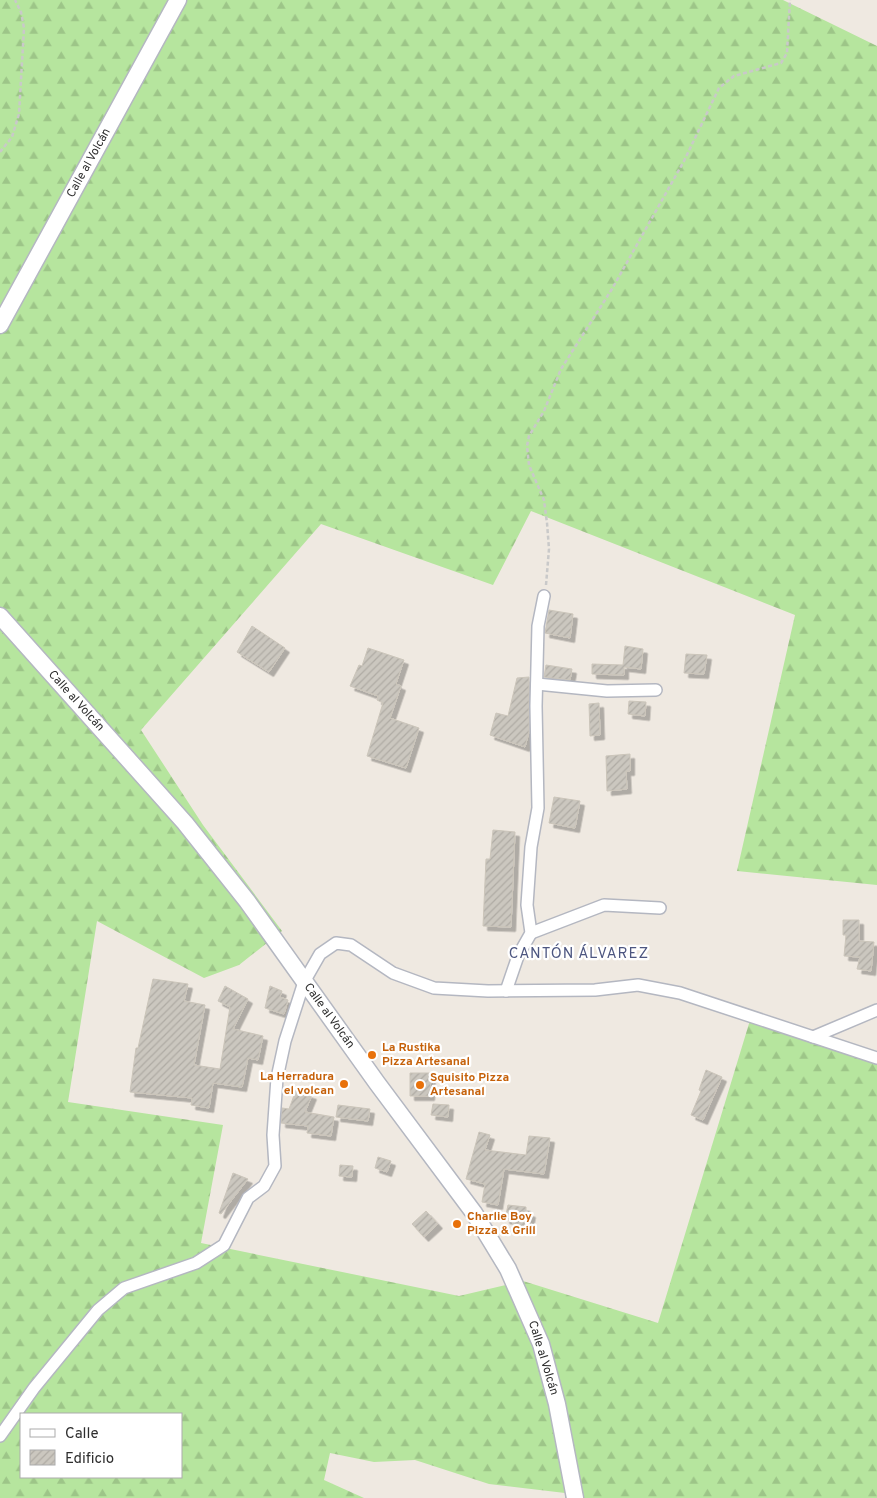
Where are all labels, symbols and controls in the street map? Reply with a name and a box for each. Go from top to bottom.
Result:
street label: Calle al Volcán [63,125,115,201]
street label: Calle al Volcán [44,667,108,735]
district label: CANTÓN ÁLVAREZ [509,943,649,964]
street label: Calle al Volcán [300,980,358,1052]
place label: La Rustika Pizza Artesanal [382,1040,470,1070]
marker: La Rustika Pizza Artesanal [366,1049,378,1061]
place label: La Herradura el volcan [260,1069,334,1099]
place label: Squisito Pizza Artesanal [430,1070,509,1100]
marker: La Herradura el volcan [338,1078,350,1090]
marker: Squisito Pizza Artesanal [414,1079,426,1091]
place label: Charlie Boy Pizza & Grill [467,1209,536,1239]
marker: Charlie Boy Pizza & Grill [451,1218,463,1230]
street label: Calle al Volcán [524,1319,562,1397]
legend [20,1413,182,1478]
text: Calle [65,1425,99,1444]
text: Edificio [65,1450,114,1469]

